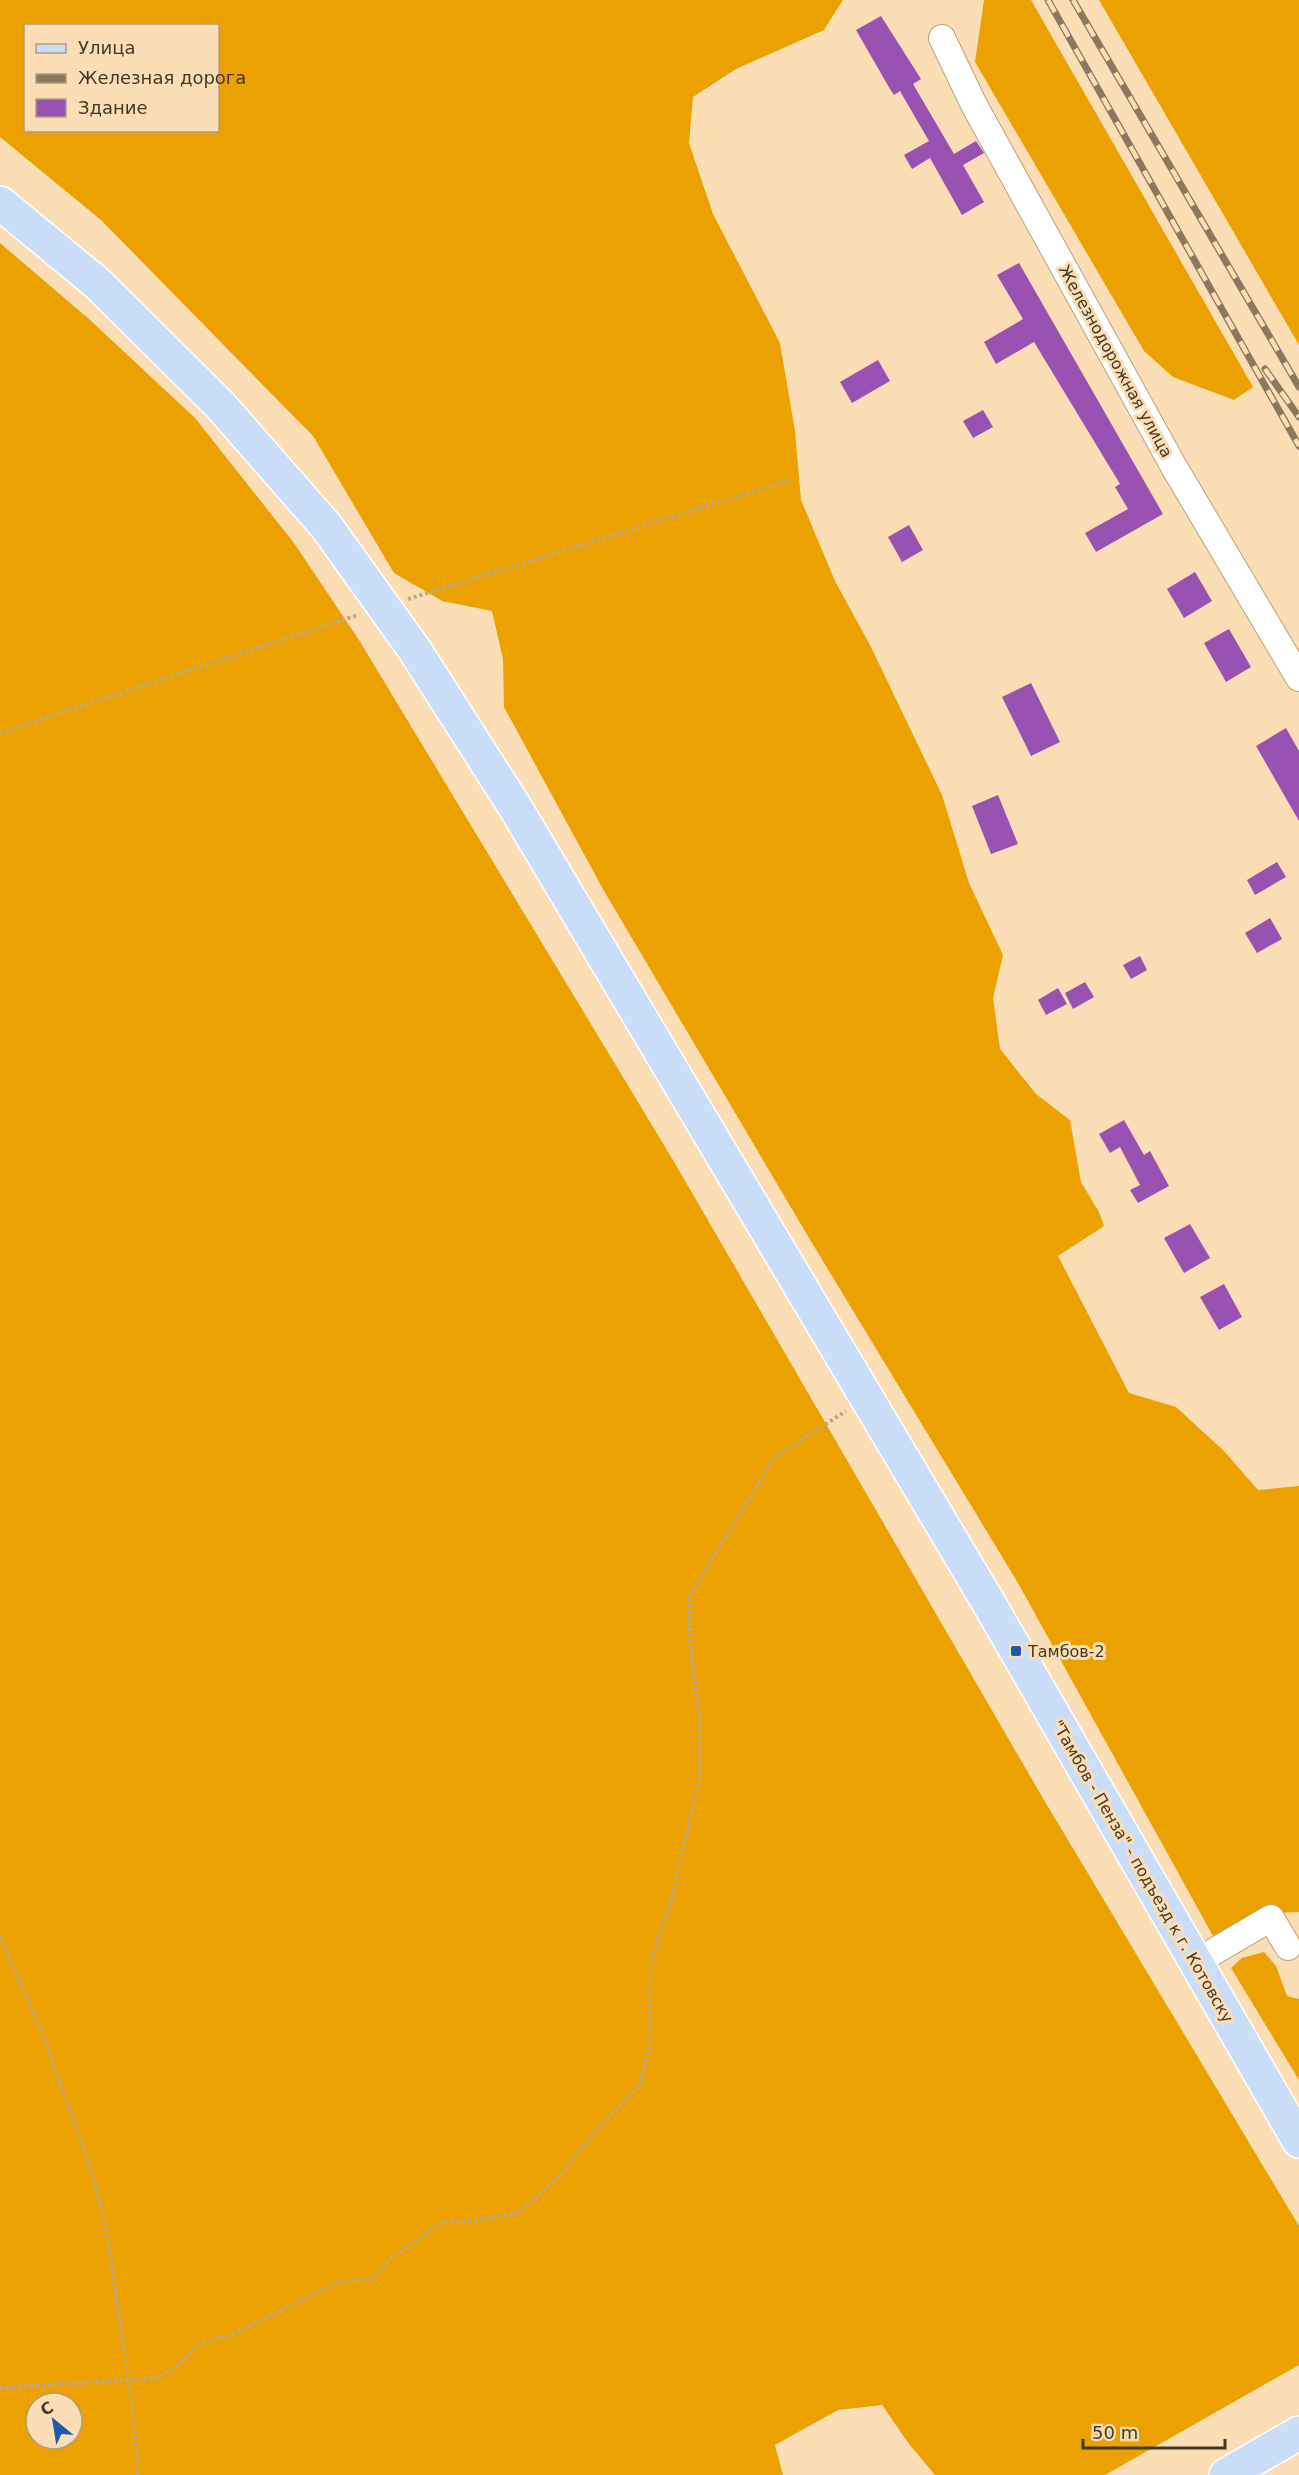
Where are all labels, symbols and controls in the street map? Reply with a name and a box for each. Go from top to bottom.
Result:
legend [24,24,219,132]
text: Улица [78,37,135,58]
text: Железная дорога [78,67,246,88]
text: Здание [78,97,148,118]
street label: Железнодорожная улица [1055,262,1176,461]
place label: Тамбов-2 [1027,1642,1105,1661]
marker: Тамбов-2 [1009,1644,1023,1658]
street label: "Тамбов - Пенза" - подъезд к г. Котовску [1048,1717,1237,2026]
north arrow [24,2391,84,2451]
text: С [37,2397,57,2420]
scale bar [1083,2412,1226,2450]
text: 50 m [1092,2422,1138,2443]

